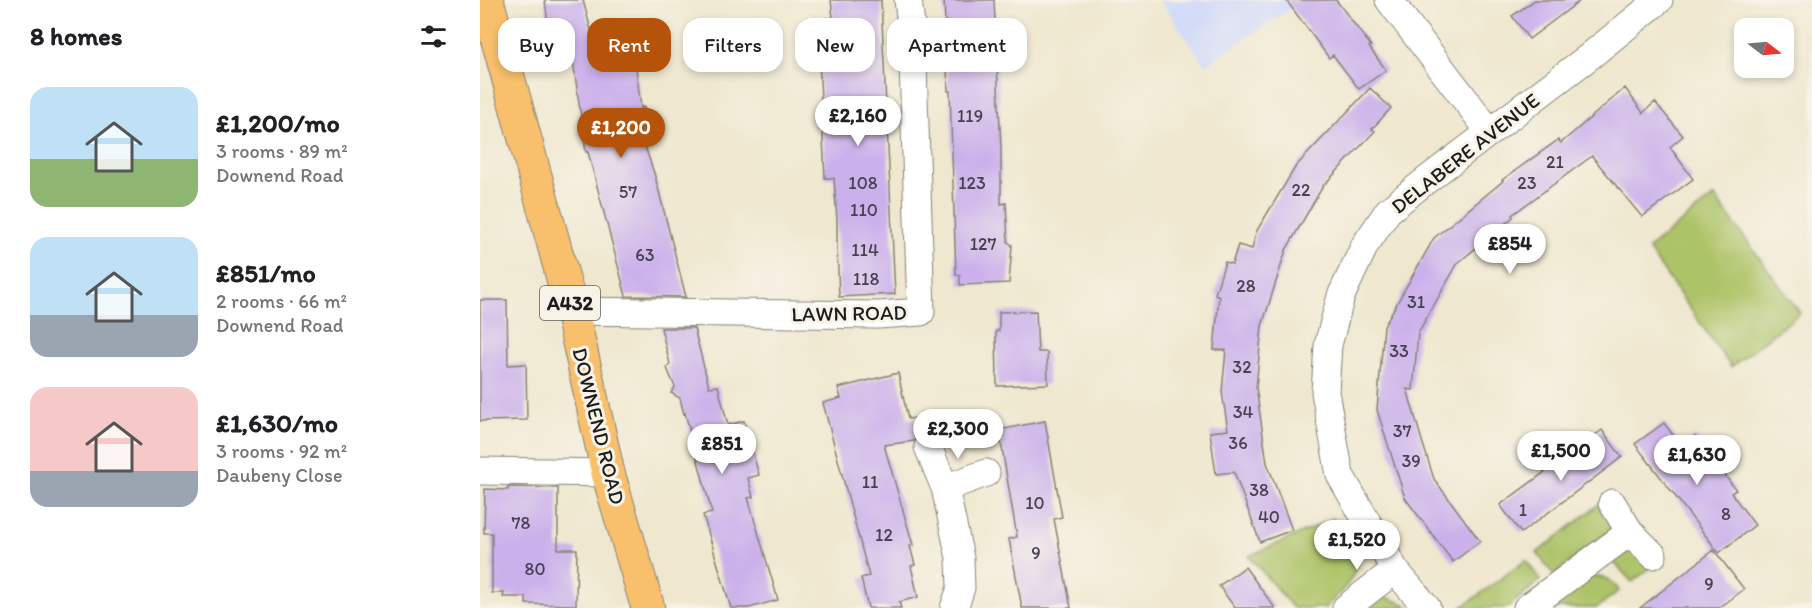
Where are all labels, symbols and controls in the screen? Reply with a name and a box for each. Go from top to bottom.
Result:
chip: Buy [498,18,575,72]
chip: Rent [587,18,671,72]
chip: Filters [683,18,783,72]
chip: New [795,18,875,72]
chip: Apartment [887,18,1027,72]
north arrow [1734,18,1794,78]
map controls [1734,18,1794,78]
text: 8 homes [30,20,122,52]
icon: filters [417,20,450,53]
street label: DELABERE AVENUE [1386,87,1544,219]
pin: £2,160 [809,96,907,147]
text: £2,160 [829,103,887,127]
house number: 119 [957,105,983,127]
text: £1,200/mo [216,107,340,139]
pin: £1,200 [572,108,670,159]
icon: home [78,111,150,183]
text: £1,200 [591,115,651,139]
text: 3 rooms · 89 m² [216,139,348,163]
house number: 21 [1546,151,1564,173]
text: Downend Road [216,163,344,187]
house number: 108 [848,172,878,194]
house number: 123 [958,172,986,194]
house number: 23 [1517,172,1537,194]
house number: 22 [1292,179,1311,201]
house number: 57 [619,181,637,203]
house number: 110 [850,199,878,221]
pin: £854 [1474,224,1546,275]
text: £854 [1488,231,1532,255]
house number: 127 [970,233,996,255]
house number: 114 [851,239,879,261]
house number: 63 [635,244,655,266]
text: £851/mo [216,257,316,289]
icon: home [78,261,150,333]
house number: 118 [853,268,879,290]
house number: 28 [1236,275,1256,297]
road number: A432 [540,286,600,320]
text: 2 rooms · 66 m² [216,289,347,313]
house number: 31 [1407,291,1425,313]
street label: LAWN ROAD [791,299,907,327]
text: Downend Road [216,313,344,337]
house number: 33 [1389,340,1409,362]
street label: DOWNEND ROAD [567,345,631,507]
house number: 32 [1232,356,1252,378]
house number: 34 [1233,401,1253,423]
text: £1,630/mo [216,407,338,439]
pin: £2,300 [909,409,1007,460]
icon: home [78,411,150,483]
text: £2,300 [927,416,989,440]
house number: 37 [1393,420,1411,442]
pin: £851 [686,424,758,475]
text: £851 [701,431,743,455]
pin: £1,500 [1512,431,1610,482]
house number: 36 [1228,432,1248,454]
pin: £1,630 [1648,435,1746,486]
text: £1,500 [1531,438,1591,462]
text: 3 rooms · 92 m² [216,439,347,463]
text: £1,630 [1668,442,1726,466]
house number: 39 [1401,450,1421,472]
text: Daubeny Close [216,463,342,487]
house number: 11 [862,471,878,493]
house number: 38 [1249,479,1269,501]
house number: 10 [1025,492,1045,514]
house number: 1 [1519,499,1527,521]
house number: 8 [1721,503,1731,525]
house number: 40 [1258,506,1280,528]
house number: 78 [512,512,531,534]
pin: £1,520 [1308,520,1406,571]
house number: 12 [875,524,893,546]
text: £1,520 [1328,527,1386,551]
house number: 9 [1031,542,1041,564]
house number: 80 [525,558,545,580]
house number: 9 [1704,573,1714,595]

